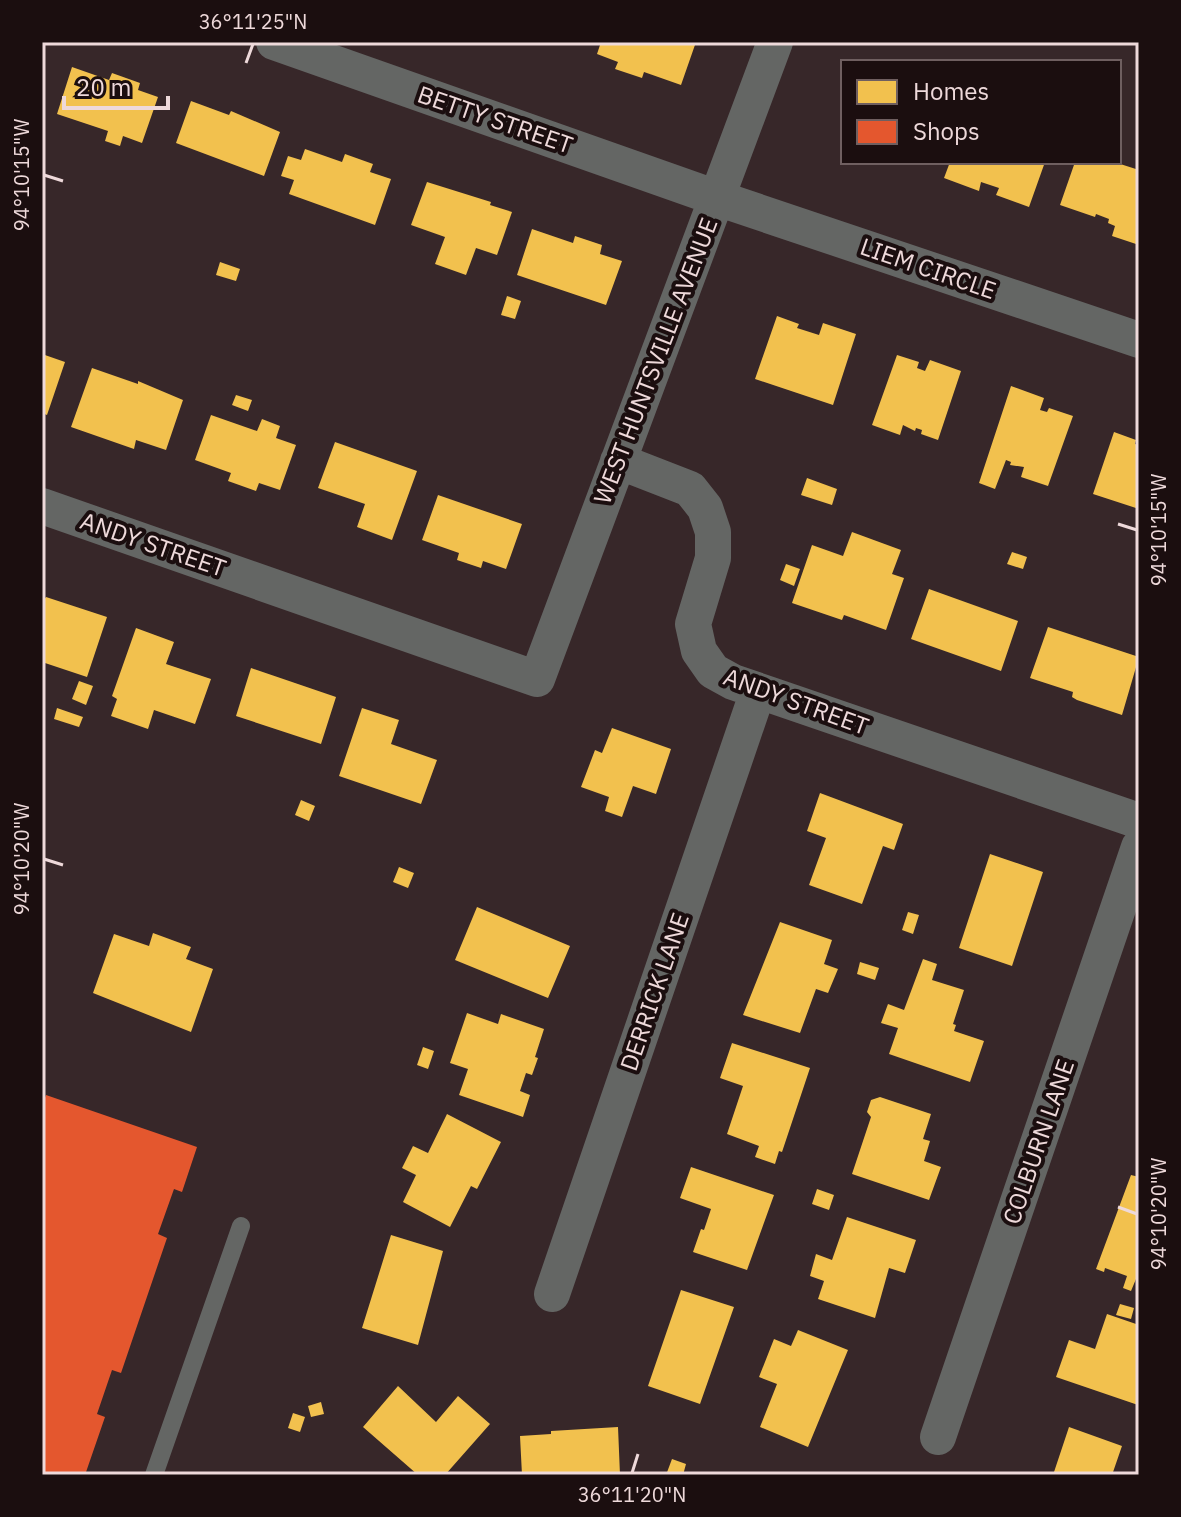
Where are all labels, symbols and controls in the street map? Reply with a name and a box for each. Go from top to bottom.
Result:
text: 36°11'25"N [199,8,307,35]
scale bar [64,60,168,110]
legend [841,60,1121,164]
text: 20 m [76,71,131,103]
text: Homes [913,75,989,107]
street label: BETTY STREET [413,78,577,161]
text: Shops [913,115,980,147]
text: 94°10'15"W [8,118,35,231]
street label: WEST HUNTSVILLE AVENUE [586,213,725,508]
street label: LIEM CIRCLE [856,230,1000,306]
text: 94°10'15"W [1145,473,1172,586]
street label: ANDY STREET [76,504,231,584]
street label: ANDY STREET [719,660,874,742]
text: 94°10'20"W [8,802,35,915]
street label: DERRICK LANE [612,908,696,1075]
street label: COLBURN LANE [995,1055,1081,1228]
text: 94°10'20"W [1145,1157,1172,1270]
text: 36°11'20"N [578,1481,686,1508]

